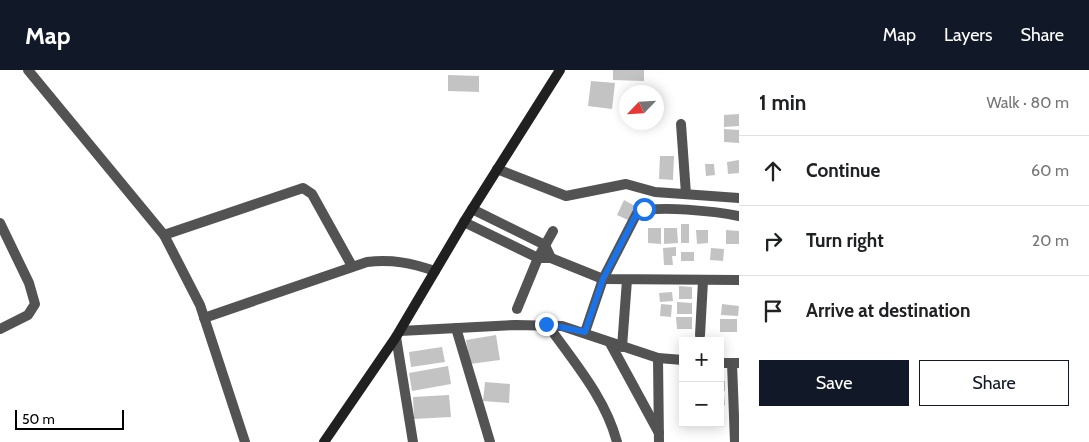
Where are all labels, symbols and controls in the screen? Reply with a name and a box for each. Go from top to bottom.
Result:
text: Map [25,21,71,50]
text: Map [883,24,916,46]
text: Layers [944,24,993,46]
text: Share [1021,24,1064,46]
north arrow [619,85,664,130]
text: 1 min [759,90,806,115]
text: Walk · 80 m [986,93,1069,112]
icon: ahead [759,157,787,185]
text: Continue [806,159,880,182]
text: 60 m [1031,161,1069,180]
route start [633,198,656,221]
icon: right [759,227,787,255]
text: Turn right [806,229,884,252]
text: 20 m [1032,231,1069,250]
icon: arrive [759,297,787,325]
text: Arrive at destination [806,299,970,322]
route end [535,313,558,336]
map controls [679,337,724,427]
button: + [679,337,724,382]
button: Save [759,360,909,406]
button: Share [919,360,1069,406]
button: − [679,382,724,427]
scale bar [15,407,124,430]
text: 50 m [22,410,55,428]

